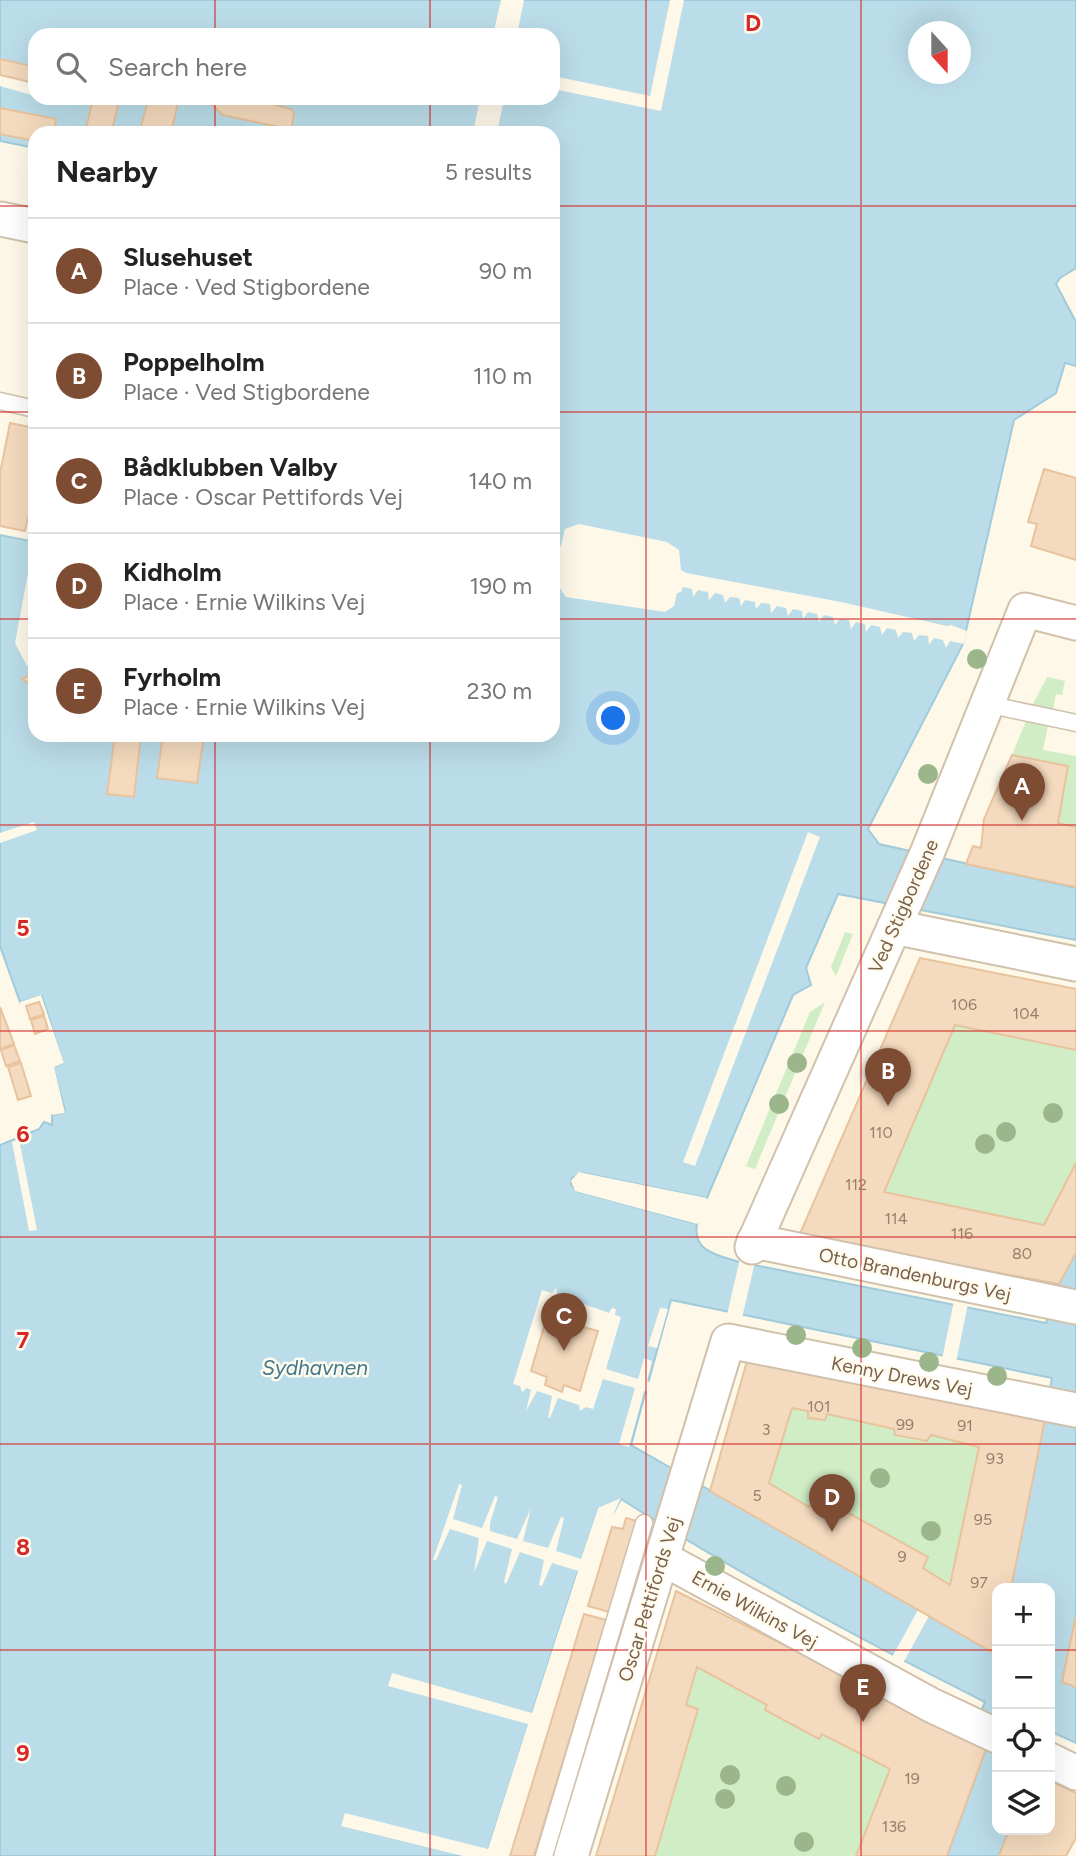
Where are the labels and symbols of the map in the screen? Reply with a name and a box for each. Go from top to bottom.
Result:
text: D [745,9,761,37]
north arrow [908,21,971,84]
your location [596,701,630,735]
pin: A [999,763,1045,821]
street label: Ved Stigbordene [864,836,943,977]
text: 5 [16,914,30,942]
house number: 106 [951,995,977,1014]
house number: 104 [1013,1004,1039,1023]
pin: B [865,1048,911,1106]
text: 6 [16,1120,30,1148]
house number: 110 [869,1123,893,1142]
house number: 112 [845,1175,867,1194]
house number: 114 [884,1209,908,1228]
house number: 116 [951,1224,973,1243]
street label: Otto Brandenburgs Vej [817,1243,1013,1306]
house number: 80 [1012,1244,1032,1263]
pin: C [541,1293,587,1351]
text: 7 [17,1326,30,1354]
street label: Kenny Drews Vej [829,1352,975,1401]
water label: Sydhavnen [262,1355,368,1380]
house number: 101 [807,1397,831,1416]
house number: 99 [896,1415,914,1434]
house number: 91 [957,1416,973,1435]
house number: 3 [762,1420,770,1439]
house number: 93 [986,1449,1004,1468]
pin: D [809,1474,855,1532]
house number: 5 [752,1486,762,1505]
house number: 95 [974,1510,992,1529]
street label: Oscar Pettifords Vej [613,1514,686,1685]
text: 8 [16,1533,30,1561]
house number: 9 [897,1547,907,1566]
street label: Ernie Wilkins Vej [688,1565,822,1653]
house number: 97 [970,1573,988,1592]
pin: E [840,1664,886,1722]
text: 9 [16,1739,30,1767]
house number: 19 [904,1769,920,1788]
house number: 136 [882,1817,906,1836]

